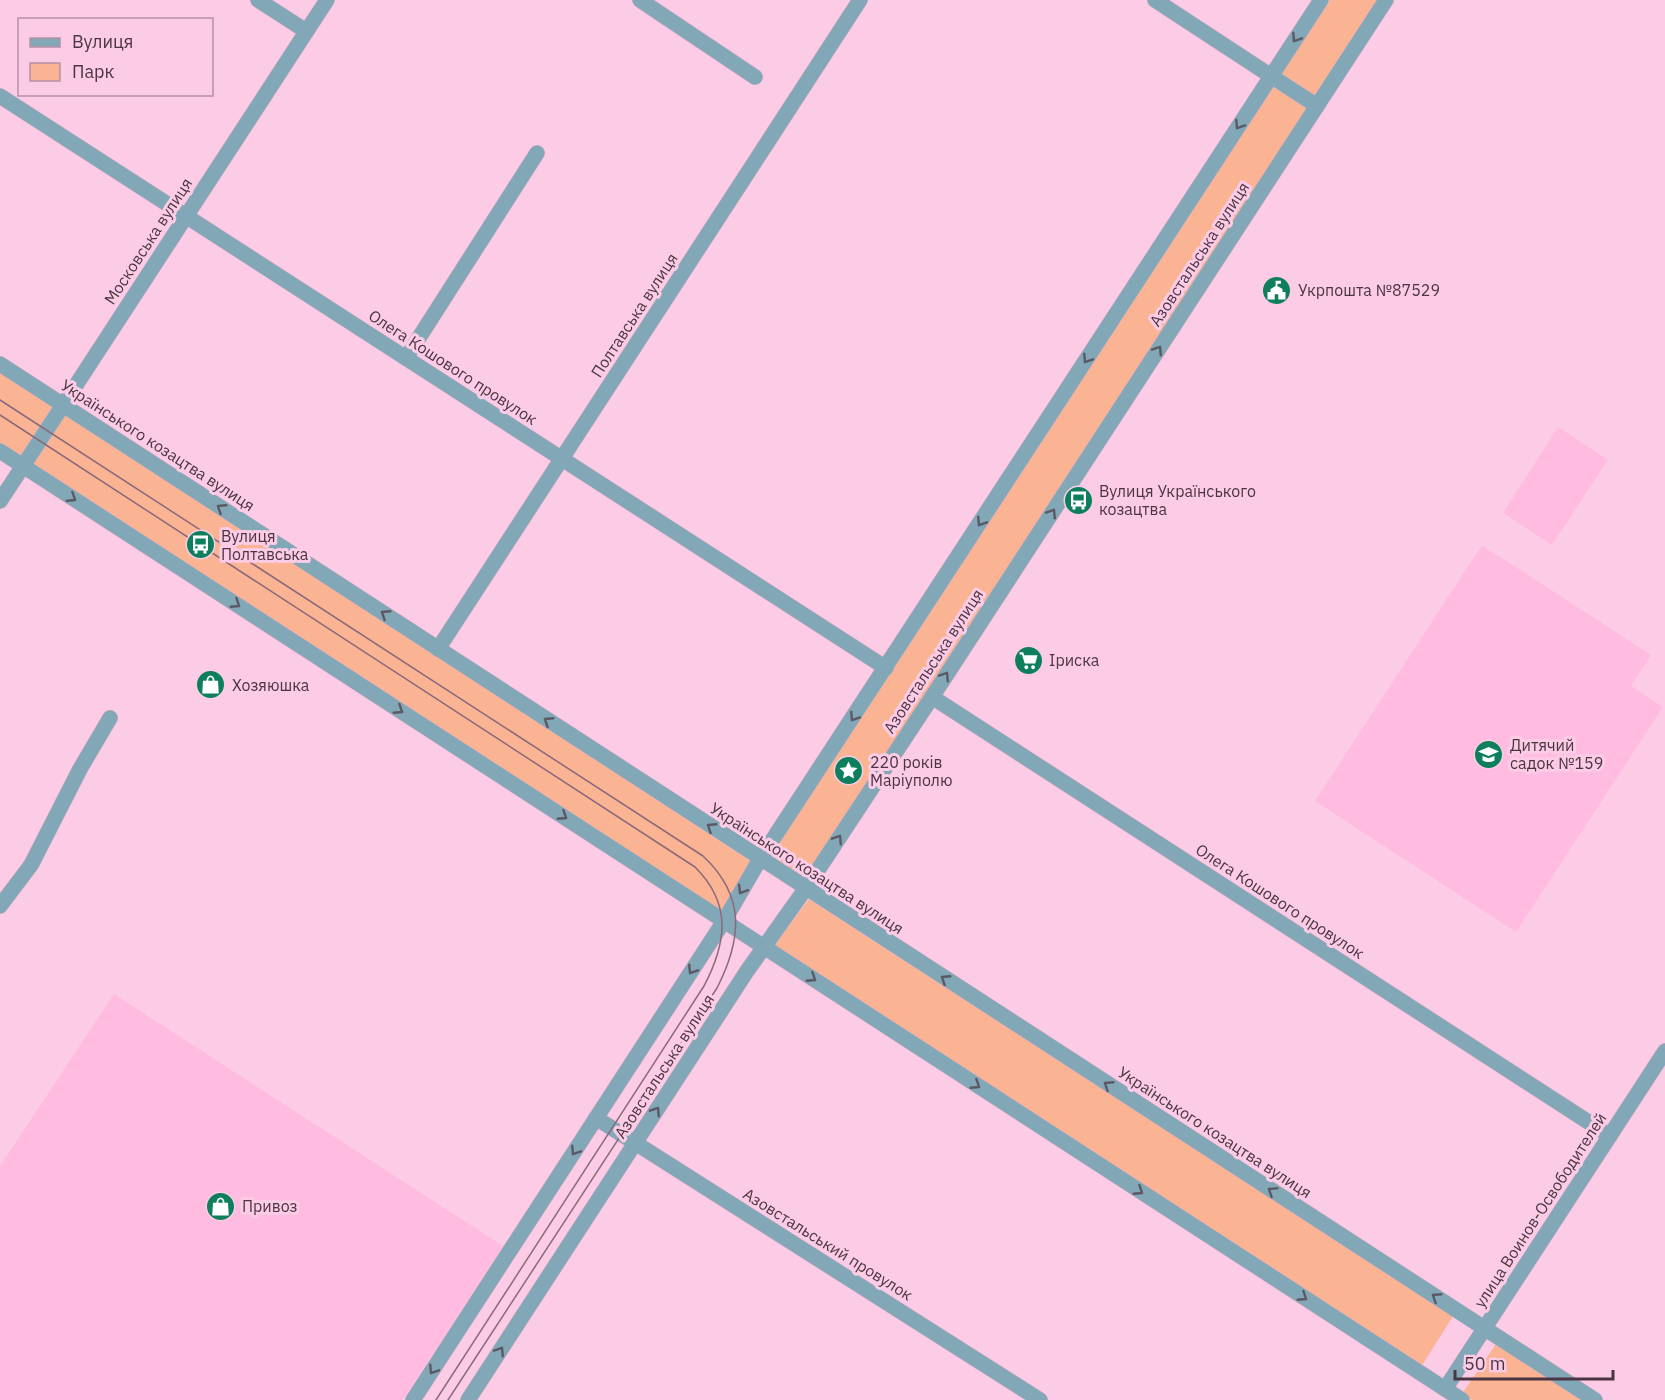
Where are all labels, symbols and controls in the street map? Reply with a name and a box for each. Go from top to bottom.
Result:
legend [18,18,213,96]
text: Вулиця [72,30,133,53]
one-way arrow [1292,31,1303,42]
text: Парк [72,60,115,83]
one-way arrow [1235,119,1247,129]
street label: Московська вулиця [100,174,196,308]
street label: Азовстальська вулиця [1145,178,1253,330]
street label: Полтавська вулиця [586,249,682,381]
public building icon: Укрпошта №87529 [1261,274,1293,306]
place label: Укрпошта №87529 [1298,280,1440,300]
street label: Олега Кошового провулок [365,305,541,429]
one-way arrow [1151,346,1162,357]
one-way arrow [1083,353,1095,363]
street label: Українського козацтва вулиця [57,375,259,515]
place label: Вулиця Українського козацтва [1099,481,1256,519]
bus stop icon: Вулиця Українського козацтва [1062,484,1094,516]
one-way arrow [66,490,76,502]
one-way arrow [217,504,228,515]
one-way arrow [1044,509,1056,519]
one-way arrow [977,515,988,526]
place label: Вулиця Полтавська [221,526,309,564]
bus stop icon: Вулиця Полтавська [184,529,216,561]
street label: Азовстальська вулиця [879,585,987,737]
one-way arrow [229,597,240,608]
one-way arrow [380,610,391,621]
supermarket icon: Іриска [1012,644,1044,676]
place label: Іриска [1049,650,1100,670]
shop icon: Хозяюшка [195,669,227,701]
one-way arrow [938,672,949,683]
place label: Хозяюшка [232,675,310,695]
one-way arrow [392,703,403,714]
one-way arrow [850,710,861,721]
one-way arrow [544,716,554,728]
place label: Дитячий садок №159 [1510,735,1603,773]
school or university icon: Дитячий садок №159 [1473,738,1505,770]
place label: 220 років Маріуполю [870,752,952,790]
place icon: 220 років Маріуполю [833,755,865,787]
street label: Українського козацтва вулиця [706,798,908,938]
one-way arrow [557,809,567,821]
one-way arrow [707,823,718,834]
one-way arrow [831,835,842,846]
street label: Олега Кошового провулок [1192,839,1368,963]
one-way arrow [738,884,750,894]
one-way arrow [688,964,700,974]
one-way arrow [806,971,816,983]
one-way arrow [941,974,951,986]
street label: Азовстальська вулиця [610,990,718,1142]
street label: Українського козацтва вулиця [1114,1062,1316,1202]
one-way arrow [970,1077,980,1089]
one-way arrow [1104,1081,1115,1092]
one-way arrow [649,1107,660,1118]
street label: улица Воинов-Освободителей [1469,1109,1611,1311]
one-way arrow [571,1144,582,1155]
one-way arrow [1133,1183,1144,1194]
street label: Азовстальський провулок [740,1184,917,1305]
one-way arrow [1268,1186,1278,1198]
shop icon: Привоз [205,1190,237,1222]
place label: Привоз [242,1196,298,1216]
one-way arrow [1296,1290,1307,1301]
one-way arrow [1432,1292,1442,1304]
scale bar [1455,1343,1612,1381]
one-way arrow [493,1347,504,1358]
text: 50 m [1464,1352,1506,1375]
one-way arrow [429,1363,440,1374]

